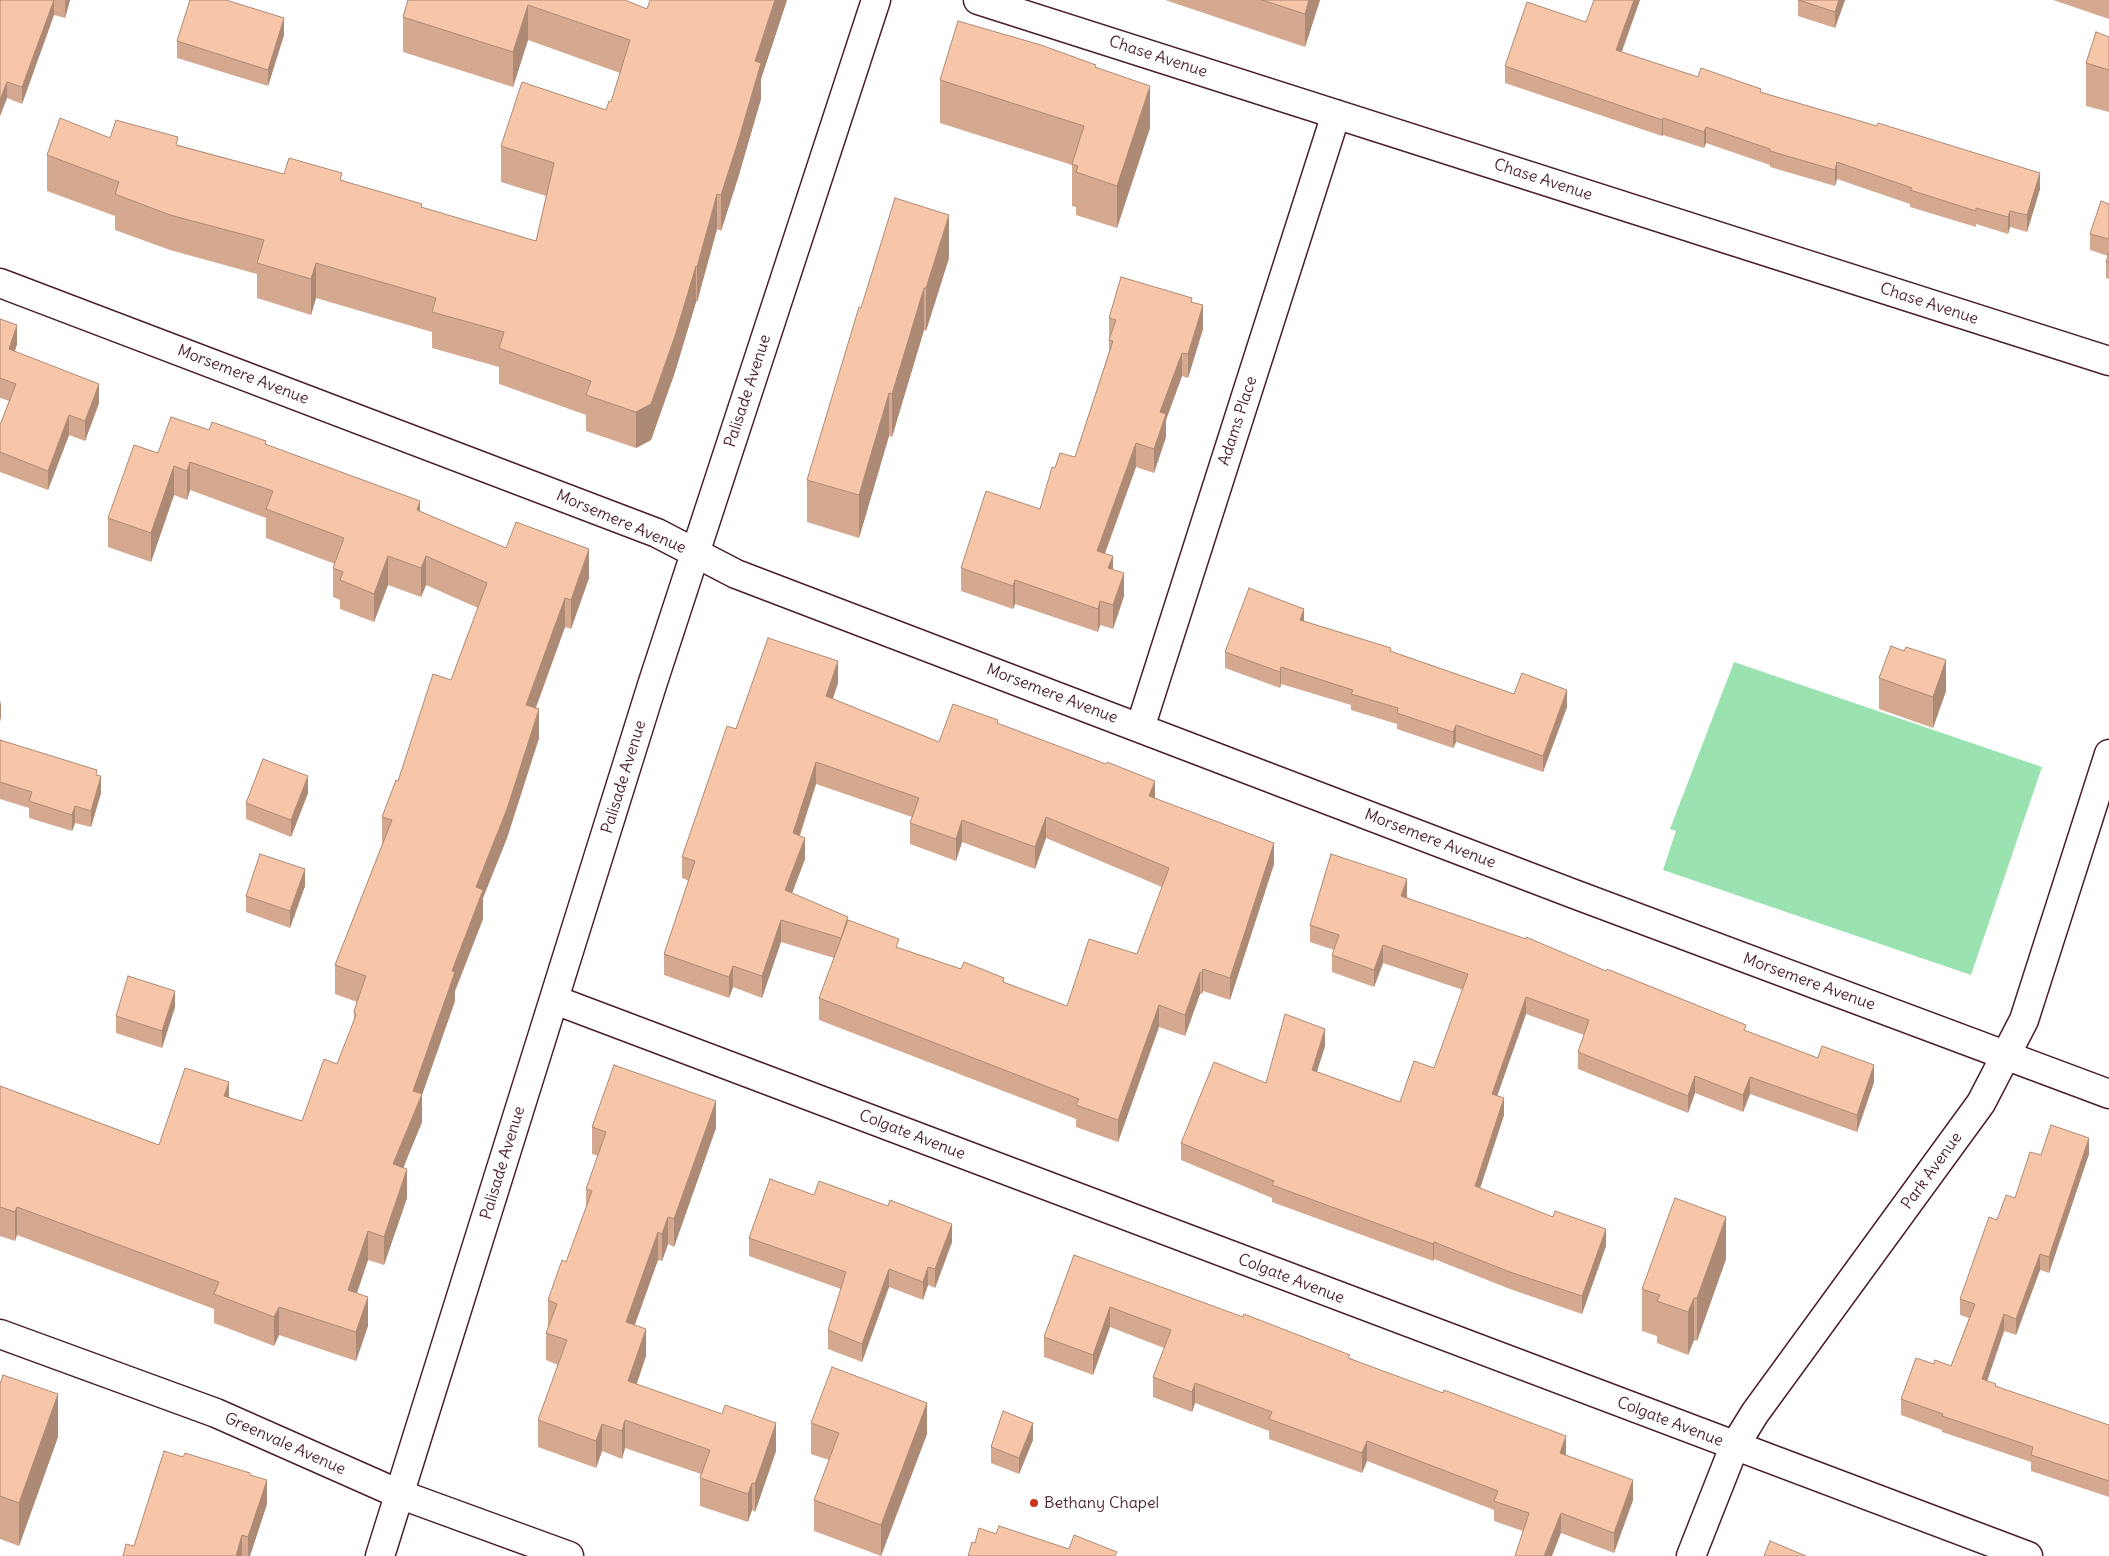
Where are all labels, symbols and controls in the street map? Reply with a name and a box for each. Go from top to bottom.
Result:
street label: Chase Avenue [1106,32,1210,82]
street label: Chase Avenue [1491,155,1595,205]
street label: Chase Avenue [1877,279,1981,329]
street label: Palisade Avenue [721,332,775,450]
street label: Morsemere Avenue [175,341,311,409]
street label: Adams Place [1215,374,1261,468]
street label: Morsemere Avenue [553,486,689,558]
street label: Morsemere Avenue [984,660,1120,728]
street label: Palisade Avenue [598,718,650,836]
street label: Morsemere Avenue [1362,805,1498,873]
street label: Morsemere Avenue [1740,949,1878,1015]
street label: Palisade Avenue [477,1104,529,1222]
street label: Colgate Avenue [856,1106,968,1164]
street label: Park Avenue [1898,1129,1966,1213]
street label: Colgate Avenue [1235,1250,1347,1308]
street label: Colgate Avenue [1614,1393,1726,1451]
street label: Greenvale Avenue [222,1409,348,1479]
place label: Bethany Chapel [1044,1493,1159,1513]
marker: Bethany Chapel [1028,1497,1040,1509]

